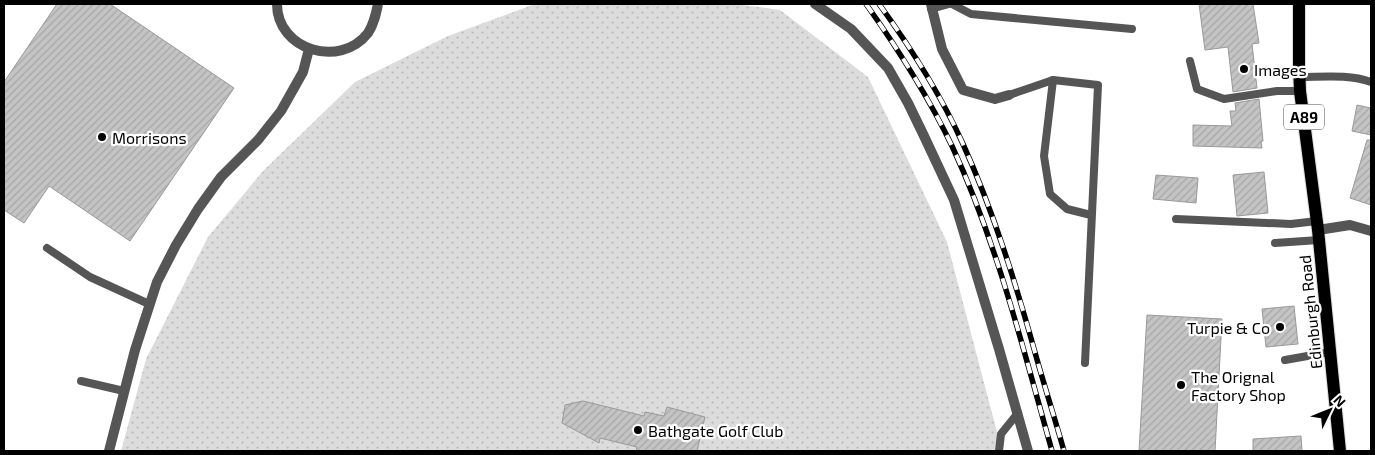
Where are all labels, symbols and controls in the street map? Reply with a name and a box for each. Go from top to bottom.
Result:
place label: Images [1254,60,1307,79]
marker: Images [1238,63,1250,75]
road number: A89 [1284,104,1324,130]
place label: Morrisons [112,128,187,147]
marker: Morrisons [96,131,108,143]
street label: Edinburgh Road [1295,254,1325,370]
place label: Turpie & Co [1187,318,1270,337]
marker: Turpie & Co [1274,321,1286,333]
place label: The Orignal Factory Shop [1191,367,1286,404]
marker: The Orignal Factory Shop [1175,379,1187,391]
north arrow [1305,385,1355,435]
text: N [1330,391,1350,410]
place label: Bathgate Golf Club [648,421,783,440]
marker: Bathgate Golf Club [632,424,644,436]

